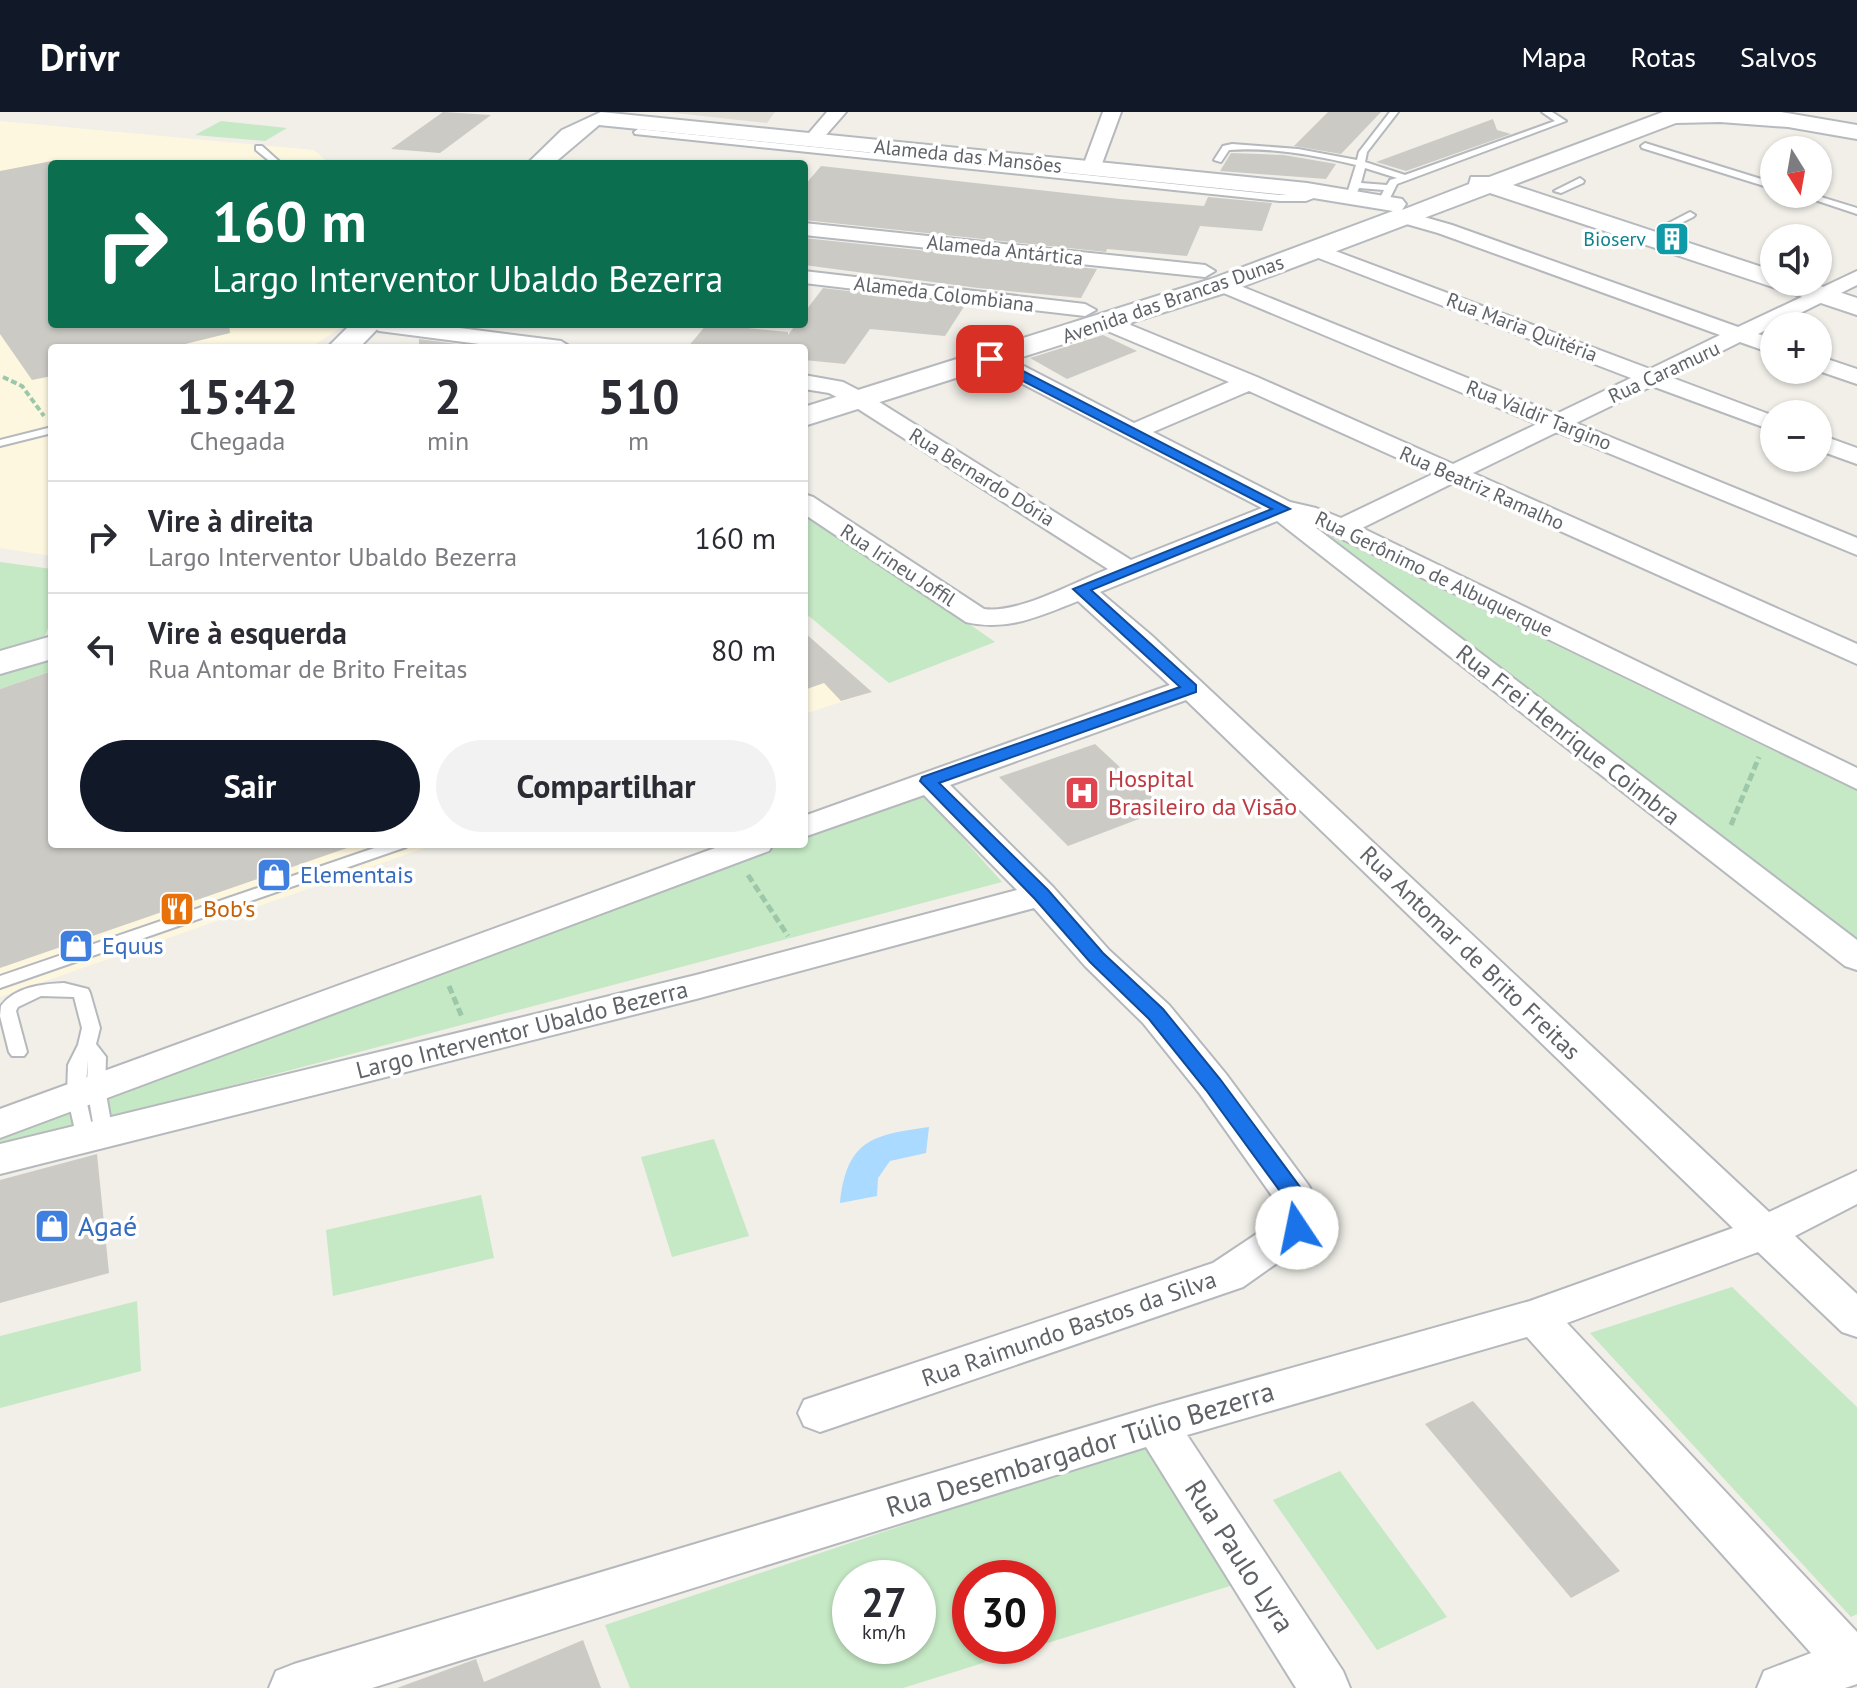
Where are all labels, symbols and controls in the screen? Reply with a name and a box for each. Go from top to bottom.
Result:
text: Drivr [40,32,120,81]
text: Mapa [1522,38,1587,75]
text: Rotas [1631,38,1696,75]
text: Salvos [1740,38,1817,75]
street label: Alameda das Mansões [873,133,1063,179]
north arrow [1760,136,1832,208]
map controls [1760,136,1832,472]
text: 160 m [212,185,367,257]
icon: right [80,192,184,296]
building icon: Bioserv [1653,220,1691,258]
button: sound [1760,224,1832,296]
place label: Bioserv [1583,226,1646,252]
street label: Alameda Antártica [926,229,1084,271]
street label: Avenida das Brancas Dunas [1059,249,1287,349]
text: Largo Interventor Ubaldo Bezerra [212,255,723,302]
street label: Alameda Colombiana [853,270,1035,318]
street label: Rua Maria Quitéria [1443,286,1601,368]
button: + [1760,312,1832,384]
pin [956,325,1024,393]
street label: Rua Caramuru [1604,335,1724,409]
icon: arrive [968,337,1012,381]
text: 15:42 [177,365,298,427]
text: 2 [434,365,462,427]
text: 510 [598,365,679,427]
street label: Rua Valdir Targino [1463,374,1615,456]
button: − [1760,400,1832,472]
street label: Rua Bernardo Dória [904,422,1060,532]
text: Chegada [190,424,285,457]
text: min [427,424,469,457]
text: m [628,424,649,457]
street label: Rua Beatriz Ramalho [1396,440,1568,536]
text: Vire à direita [148,501,313,540]
street label: Rua Gerônimo de Albuquerque [1311,505,1557,643]
icon: right [80,515,124,559]
text: 160 m [695,518,776,557]
street label: Rua Irineu Joffil [835,518,961,612]
text: Largo Interventor Ubaldo Bezerra [148,540,517,573]
text: Vire à esquerda [148,613,347,652]
icon: left [80,627,124,671]
text: 80 m [711,630,776,669]
street label: Rua Frei Henrique Coimbra [1450,637,1687,832]
text: Rua Antomar de Brito Freitas [148,652,468,685]
button: Sair [80,740,420,832]
button: Compartilhar [436,740,776,832]
place label: Hospital Brasileiro da Visão [1108,763,1297,822]
hospital icon: Hospital Brasileiro da Visão [1063,774,1101,812]
street label: Rua Antomar de Brito Freitas [1353,839,1587,1066]
shop icon: Elementais [255,856,293,894]
place label: Elementais [300,859,413,890]
restaurant icon: Bob's [158,890,196,928]
place label: Bob's [203,893,255,924]
shop icon: Equus [57,927,95,965]
place label: Equus [102,930,164,961]
street label: Largo Interventor Ubaldo Bezerra [353,973,691,1086]
position arrow [1255,1186,1339,1270]
shop icon: Agaé [33,1207,71,1245]
place label: Agaé [78,1207,137,1244]
street label: Rua Raimundo Bastos da Silva [917,1263,1220,1394]
street label: Rua Desembargador Túlio Bezerra [881,1372,1278,1525]
street label: Rua Paulo Lyra [1177,1472,1304,1639]
speed limit sign: 30 [952,1560,1056,1664]
text: 27 [861,1576,907,1628]
text: km/h [862,1619,906,1645]

